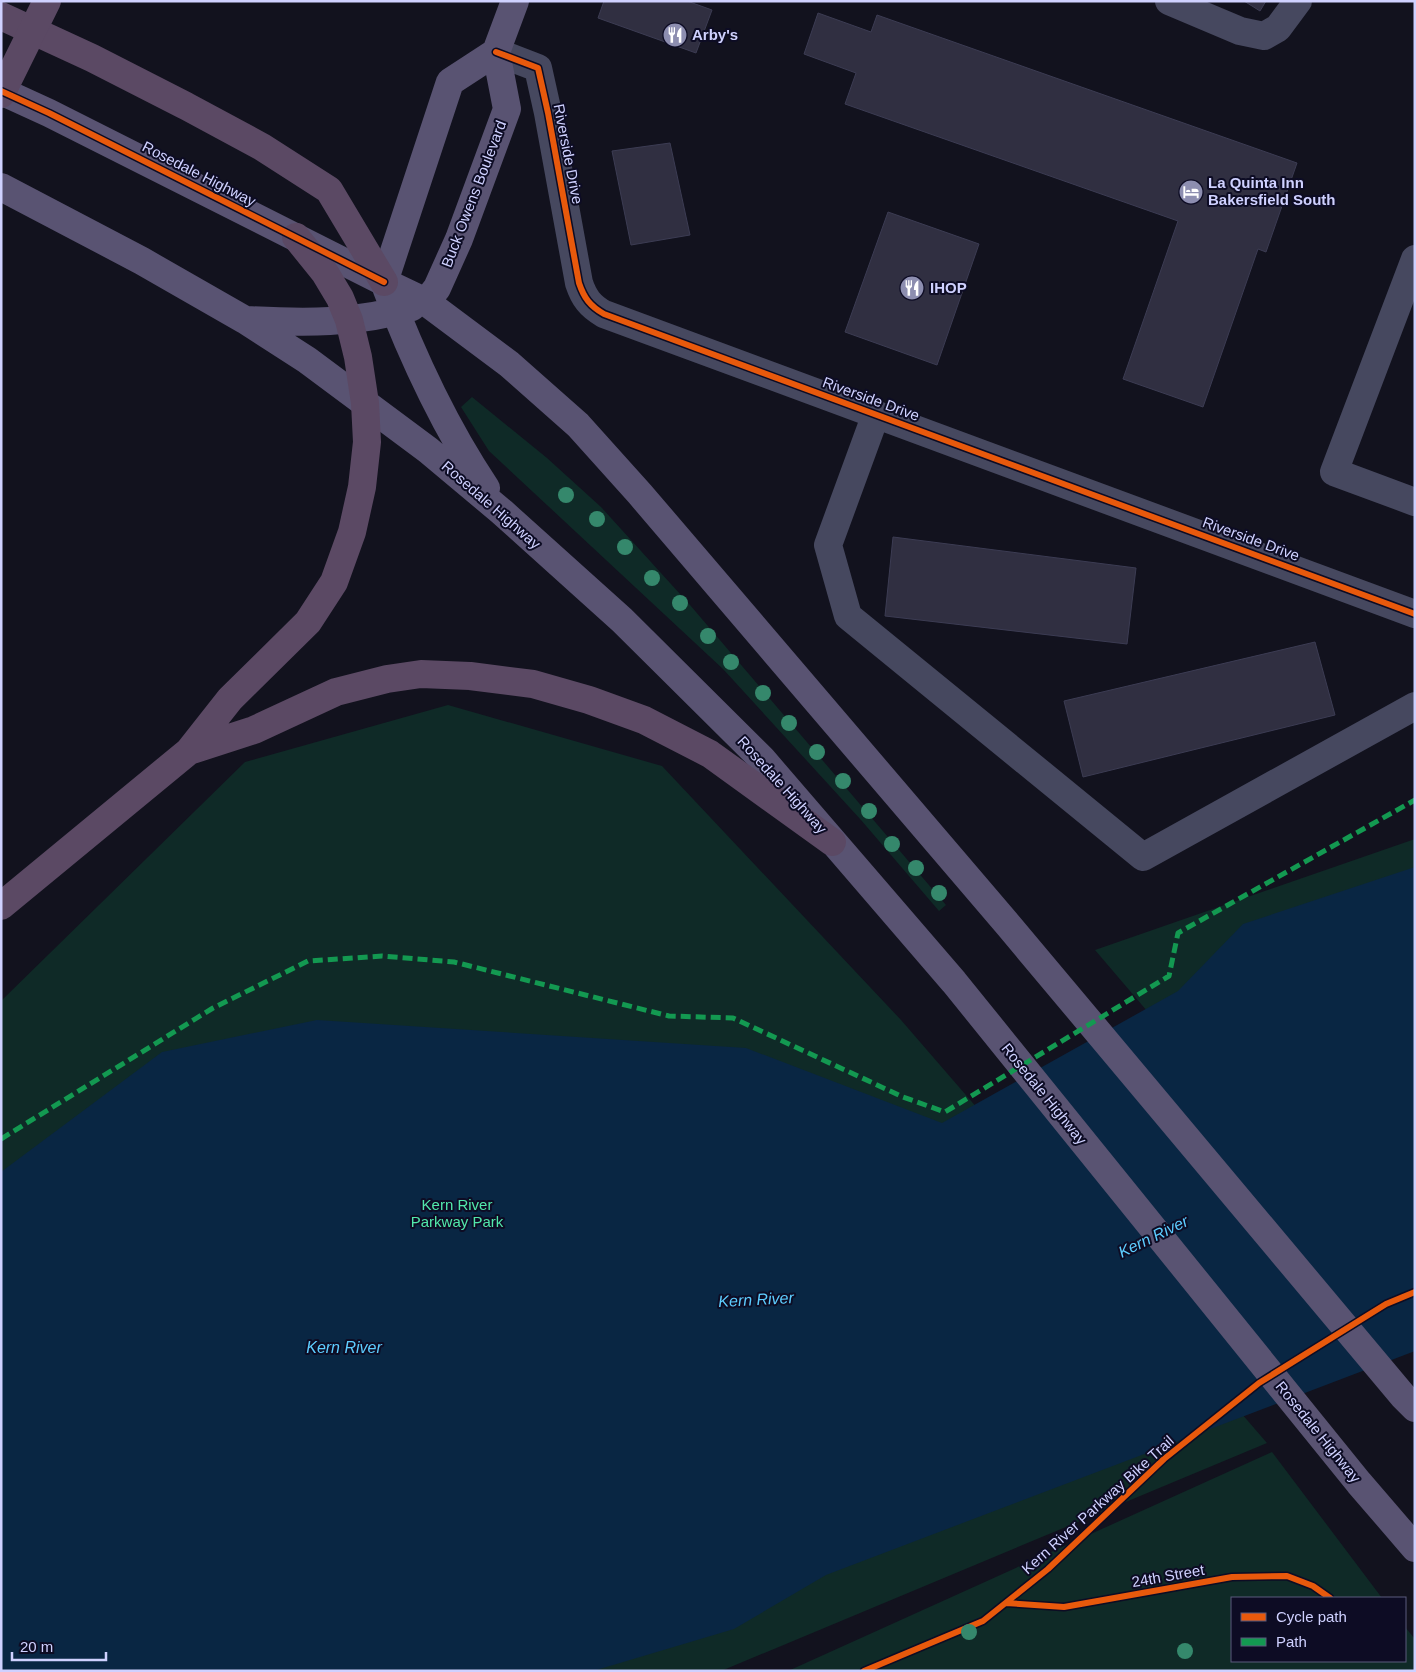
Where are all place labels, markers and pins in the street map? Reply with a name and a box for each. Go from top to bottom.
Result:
restaurant icon: Arby's [662,22,688,48]
place label: Arby's [692,26,738,43]
place label: La Quinta Inn Bakersfield South [1208,174,1336,208]
hotel icon: La Quinta Inn Bakersfield South [1178,179,1204,205]
restaurant icon: IHOP [899,275,925,301]
place label: IHOP [930,279,967,296]

